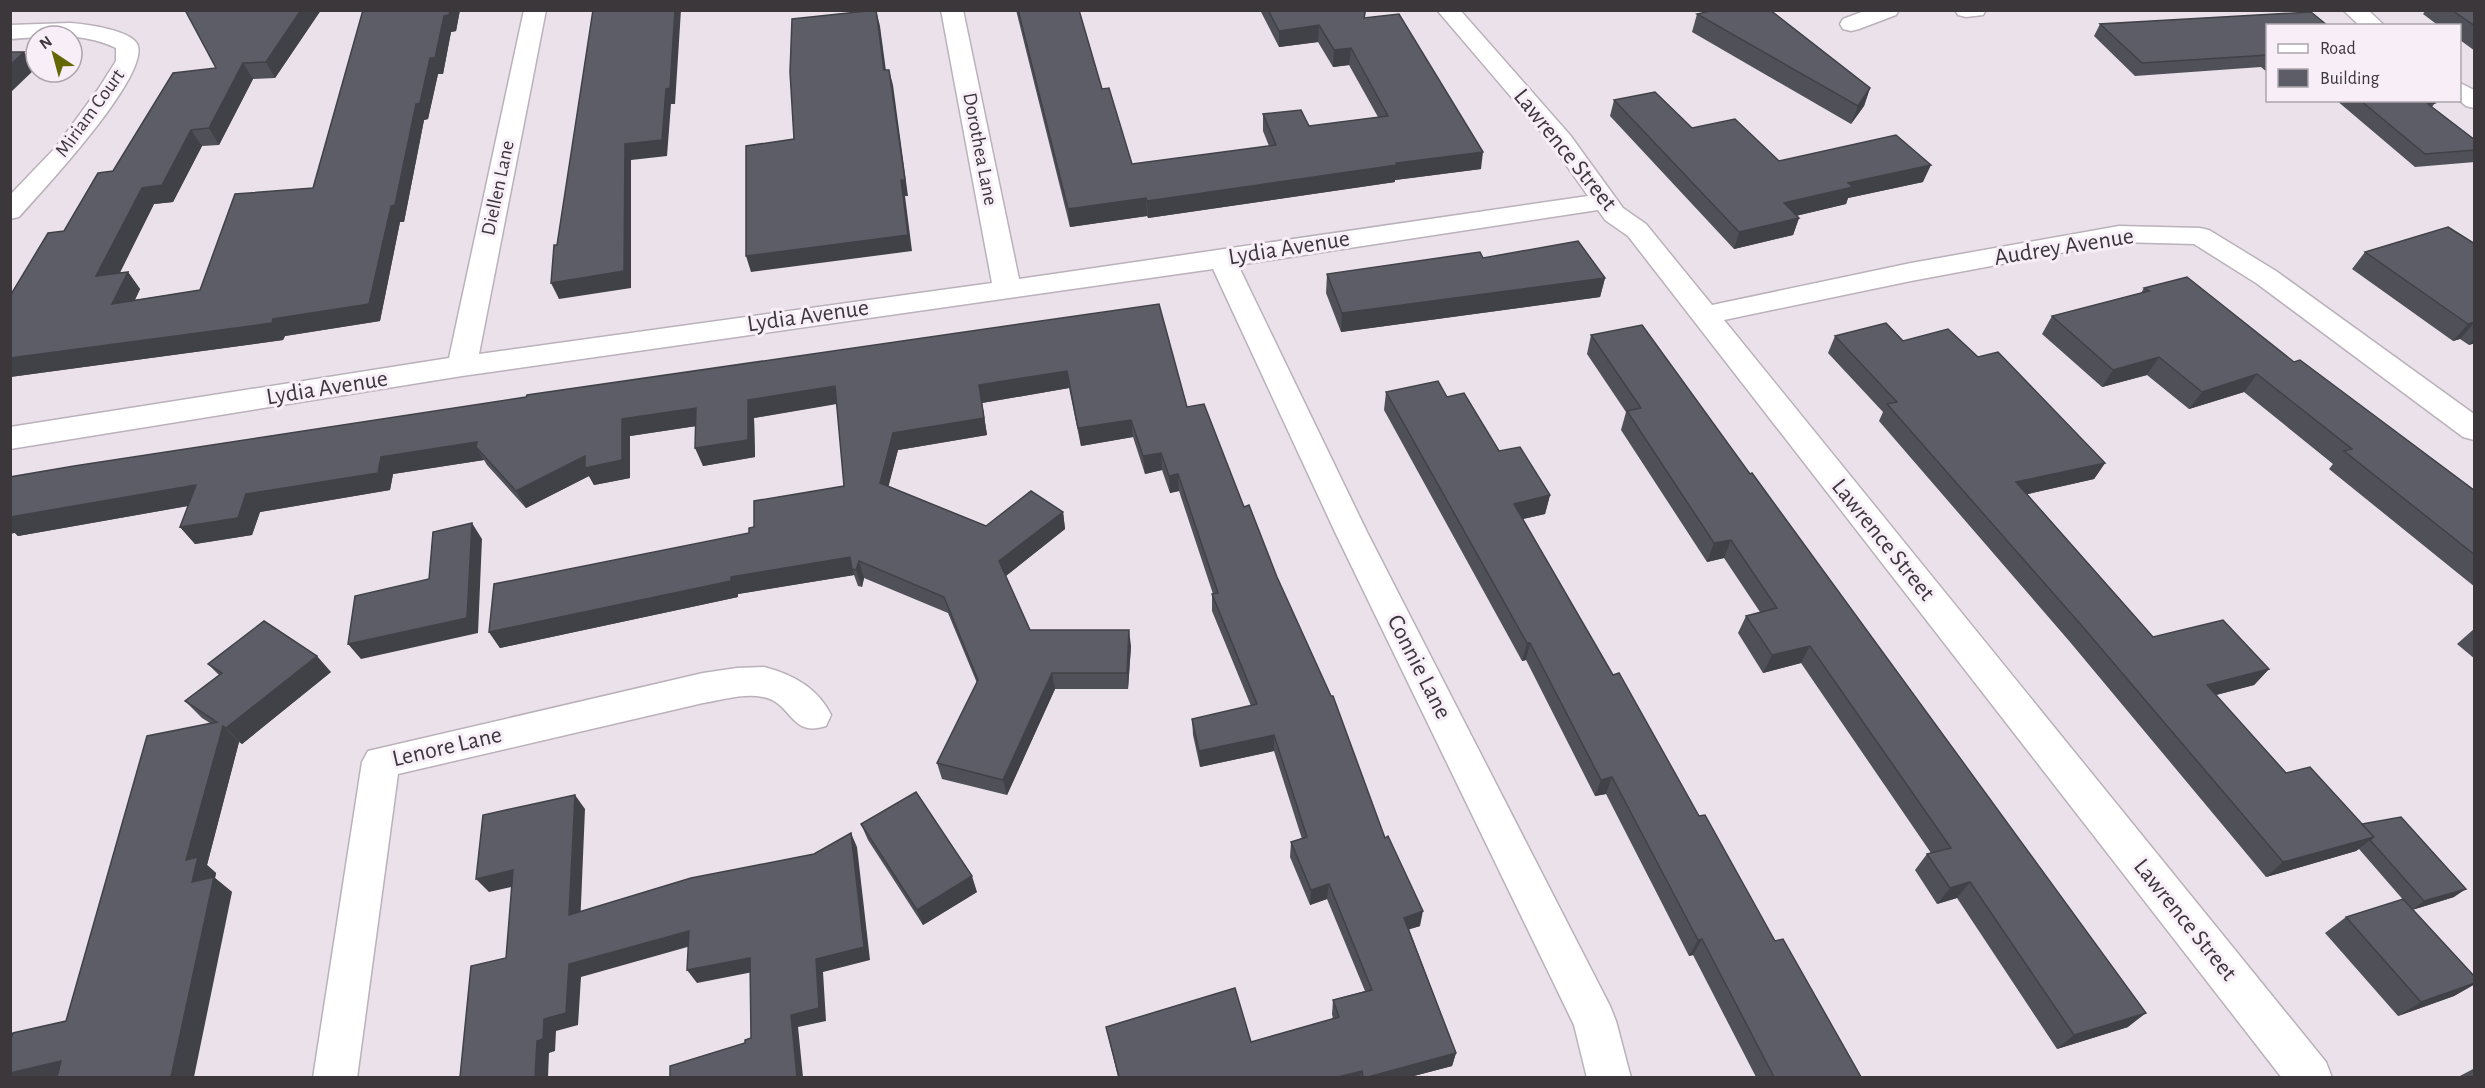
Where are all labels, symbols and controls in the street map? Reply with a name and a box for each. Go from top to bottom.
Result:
north arrow [24,24,84,84]
legend [2266,24,2461,102]
text: N [37,33,55,52]
text: Road [2320,40,2356,58]
street label: Miriam Court [52,65,129,161]
text: Building [2320,70,2380,88]
street label: Lawrence Street [1509,85,1621,216]
street label: Dorothea Lane [959,91,1001,207]
street label: Diellen Lane [478,139,518,237]
street label: Audrey Avenue [1992,224,2136,270]
street label: Lydia Avenue [1227,227,1351,269]
street label: Lydia Avenue [746,296,870,336]
street label: Lydia Avenue [265,367,389,409]
street label: Lawrence Street [1827,475,1939,606]
street label: Connie Lane [1383,611,1455,723]
street label: Lenore Lane [390,723,504,771]
street label: Lawrence Street [2129,855,2241,986]

